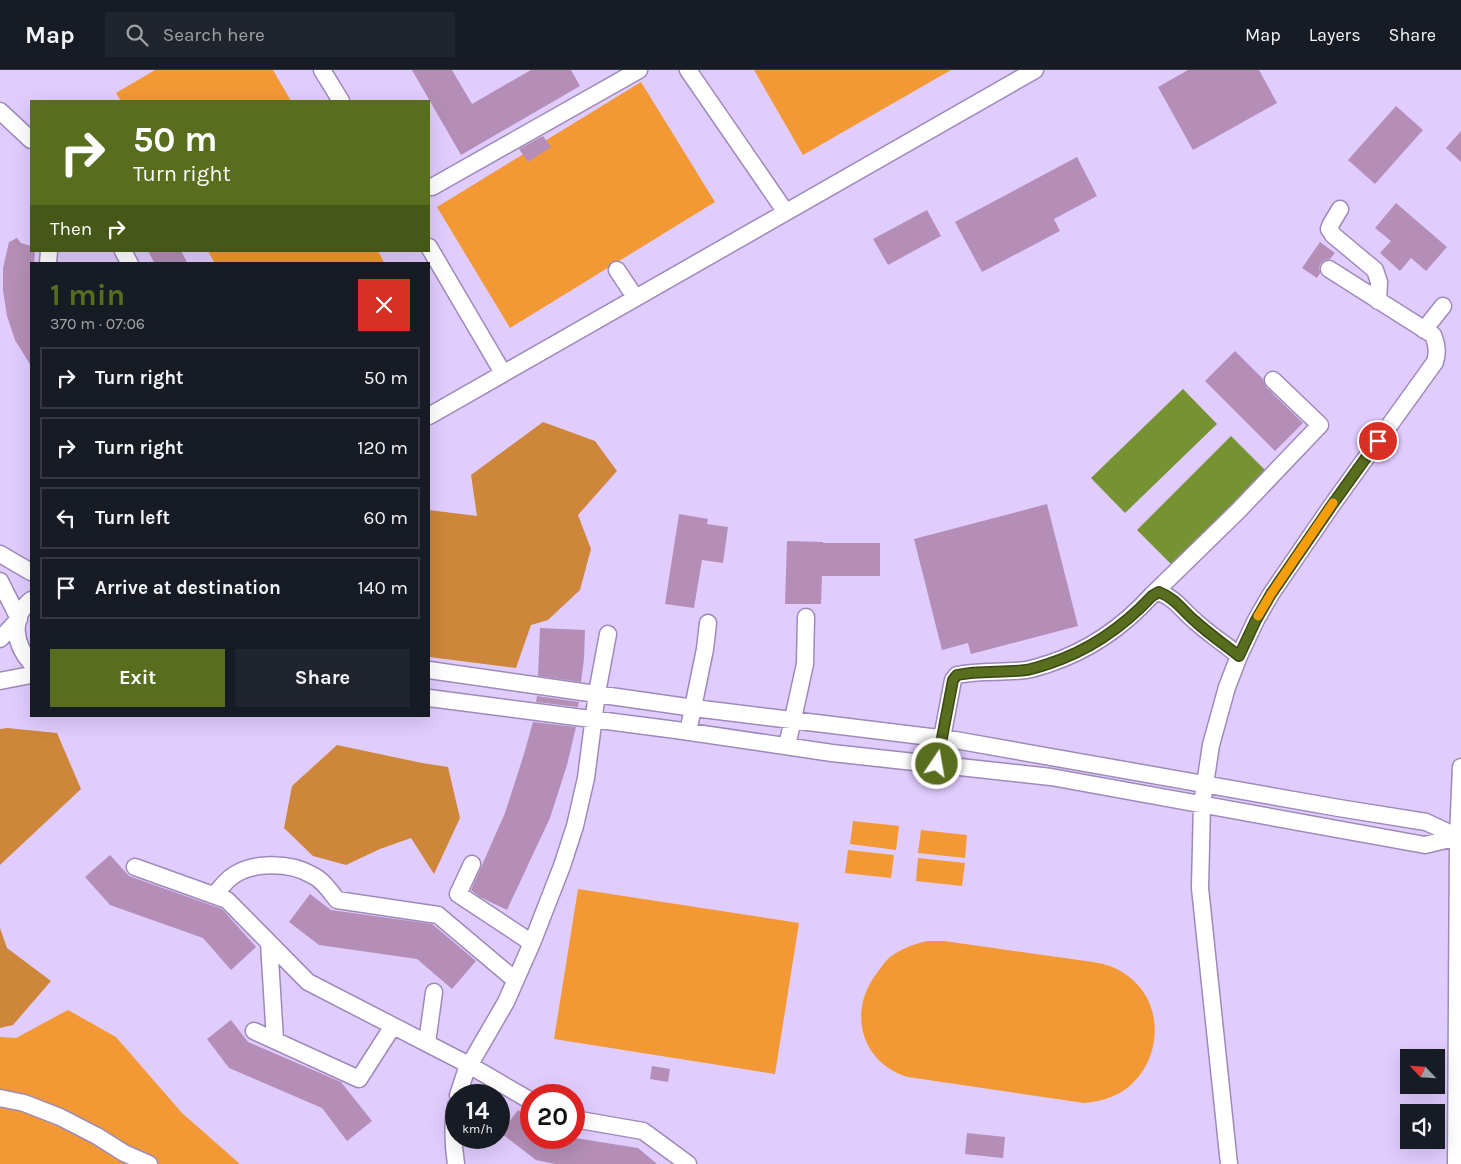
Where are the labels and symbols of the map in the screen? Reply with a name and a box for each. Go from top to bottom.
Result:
pin [1357,420,1399,462]
position arrow [910,737,962,789]
north arrow [1400,1049,1445,1094]
speed limit sign: 20 [520,1084,585,1149]

